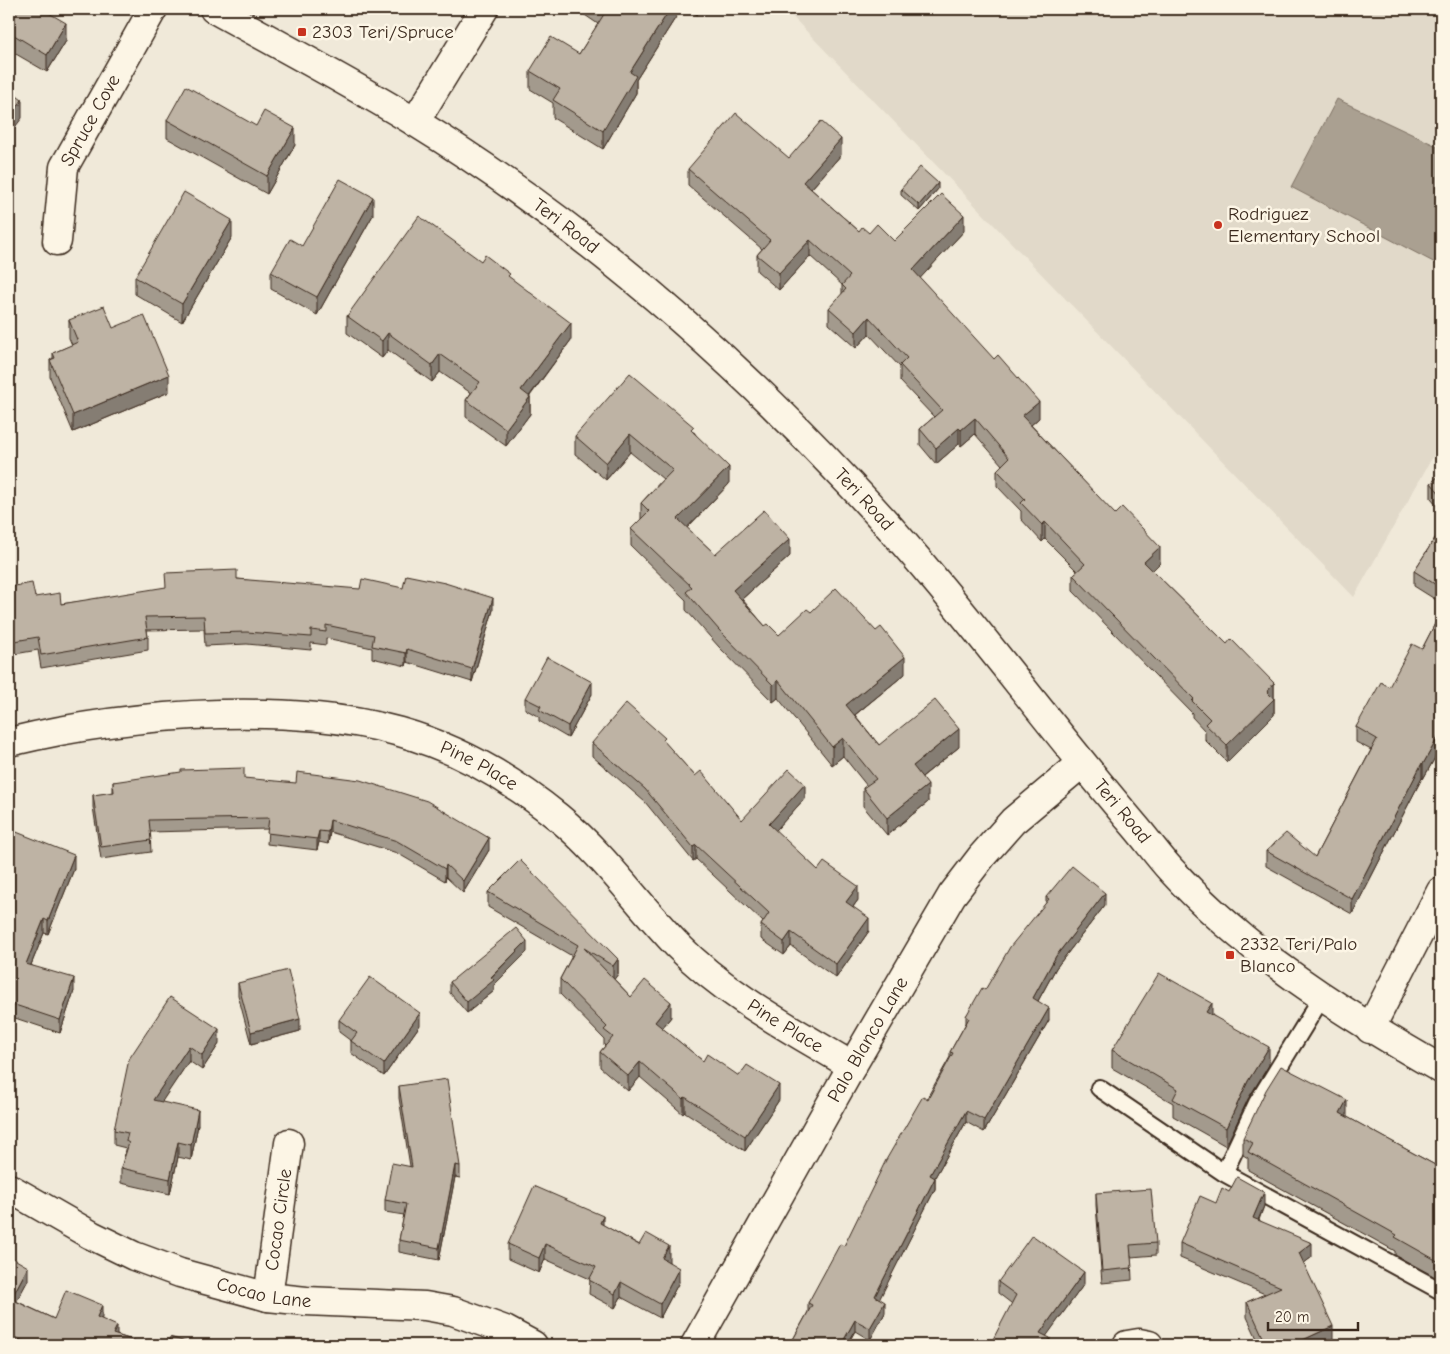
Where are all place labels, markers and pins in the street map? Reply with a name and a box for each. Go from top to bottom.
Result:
place label: 2303 Teri/Spruce [312,21,454,43]
marker: 2303 Teri/Spruce [296,26,308,38]
place label: Rodriguez Elementary School [1228,203,1380,247]
marker: Rodriguez Elementary School [1212,219,1224,231]
place label: 2332 Teri/Palo Blanco [1240,933,1357,977]
marker: 2332 Teri/Palo Blanco [1224,949,1236,961]

